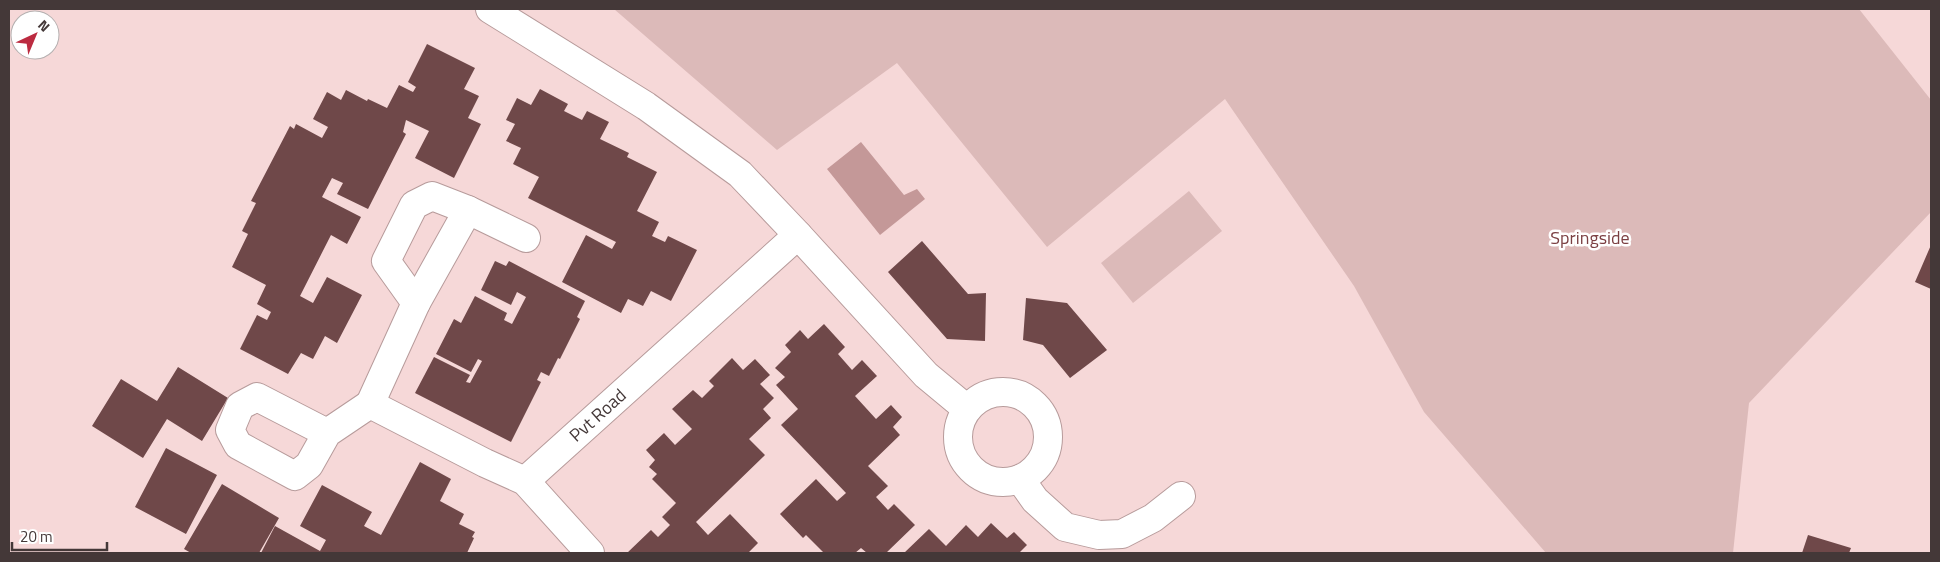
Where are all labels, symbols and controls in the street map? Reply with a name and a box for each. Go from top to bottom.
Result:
north arrow [10,10,60,60]
text: N [34,14,55,36]
park label: Springside [1550,224,1630,251]
street label: Pvt Road [563,382,632,448]
scale bar [12,520,108,552]
text: 20 m [20,525,53,548]

